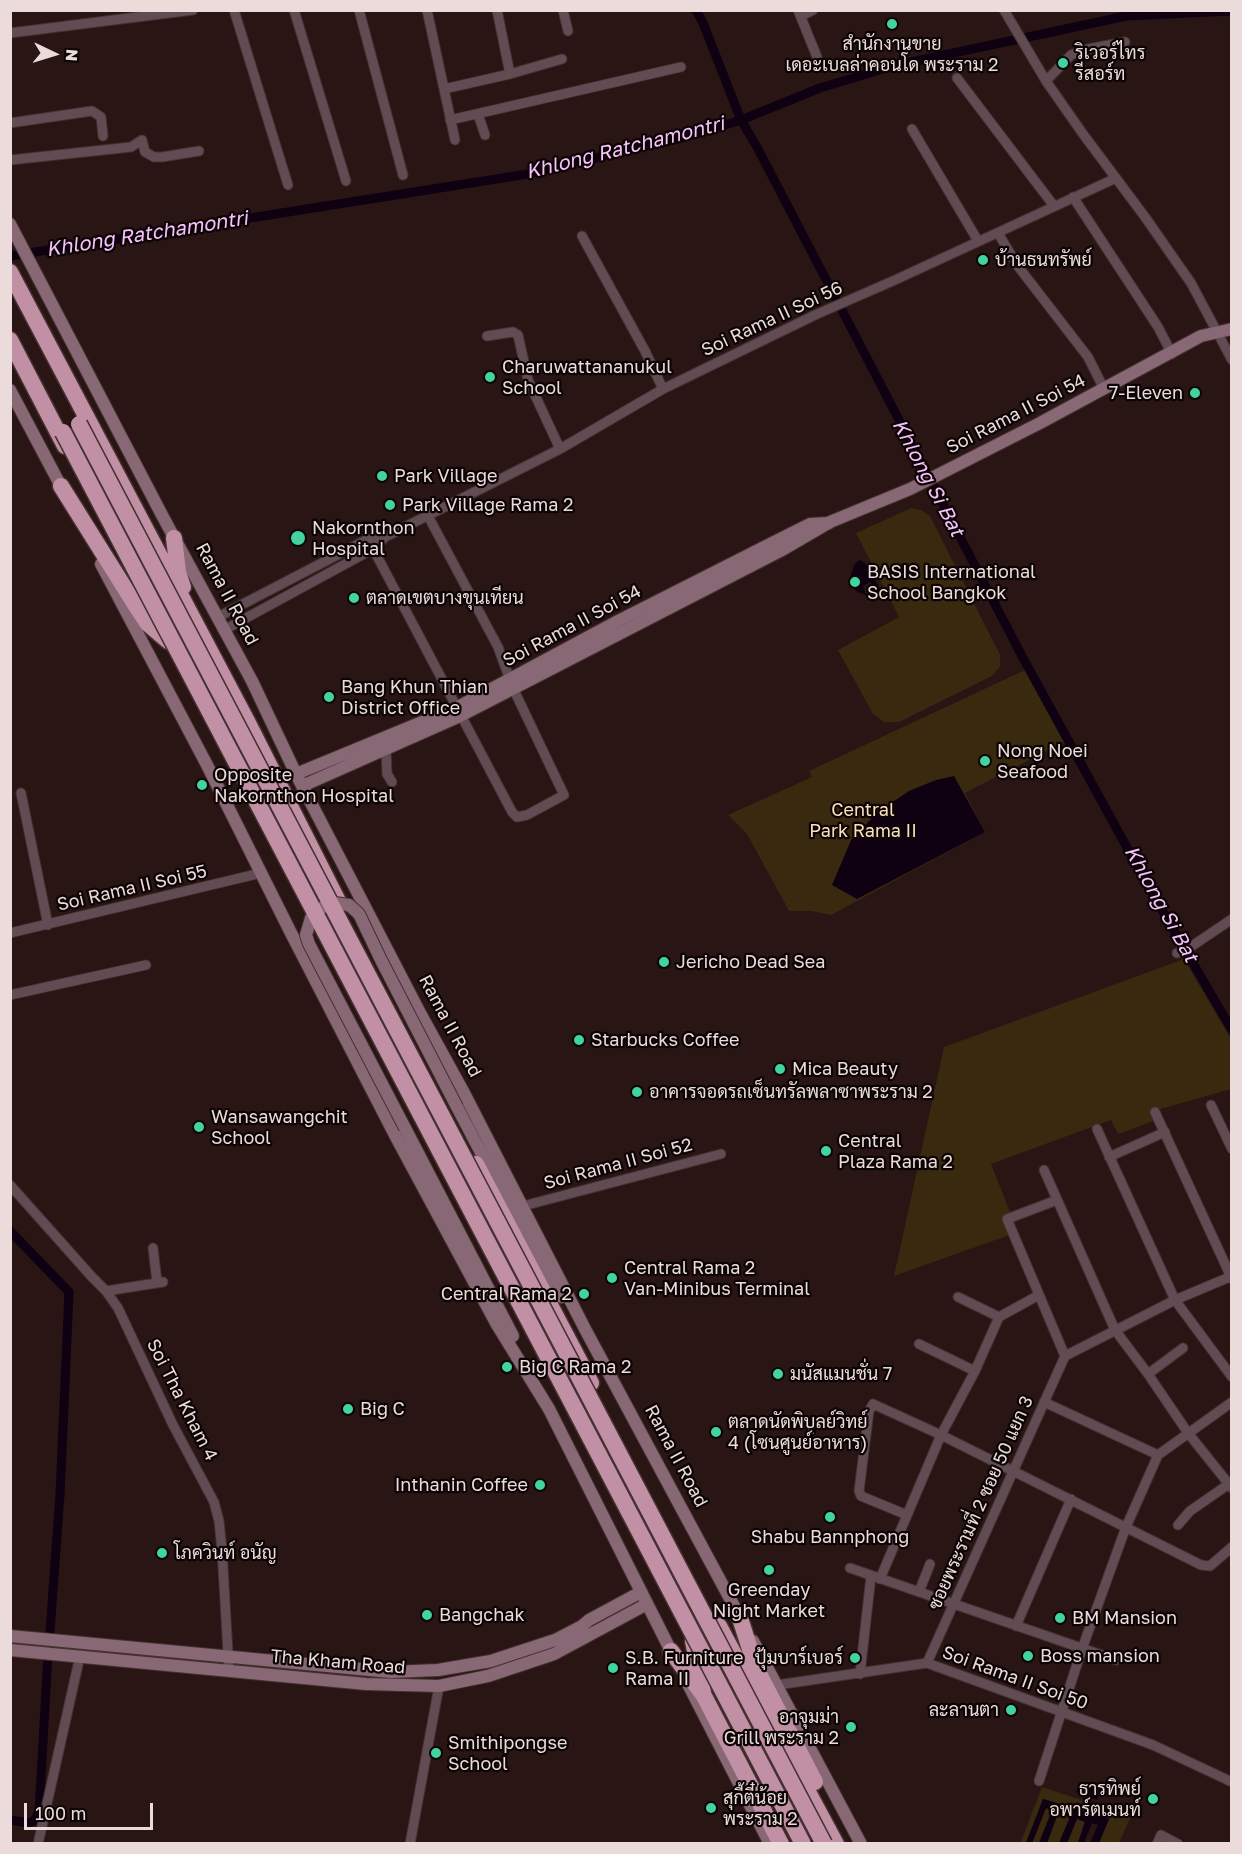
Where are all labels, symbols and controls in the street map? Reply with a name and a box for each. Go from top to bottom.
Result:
marker: สำนักงานขาย เดอะเบลล่าคอนโด พระราม 2 [885,17,899,31]
north arrow [24,24,84,84]
place label: สำนักงานขาย เดอะเบลล่าคอนโด พระราม 2 [786,33,998,76]
place label: ริเวอร์ไทร รีสอร์ท [1075,42,1145,84]
text: N [62,48,82,62]
marker: ริเวอร์ไทร รีสอร์ท [1056,56,1070,70]
water label: Khlong Ratchamontri [523,112,727,184]
water label: Khlong Ratchamontri [44,206,250,262]
place label: บ้านธนทรัพย์ [995,249,1092,271]
marker: บ้านธนทรัพย์ [976,253,990,267]
street label: Soi Rama II Soi 56 [698,277,846,361]
place label: Charuwattananukul School [502,356,672,398]
marker: Charuwattananukul School [483,370,497,384]
street label: Soi Rama II Soi 54 [943,370,1089,458]
place label: 7-Eleven [1109,382,1183,404]
marker: 7-Eleven [1188,386,1202,400]
water label: Khlong Si Bat [887,415,969,541]
place label: Park Village [394,465,498,487]
marker: Park Village [375,469,389,483]
place label: Park Village Rama 2 [402,494,573,516]
marker: Park Village Rama 2 [383,498,397,512]
place label: Nakornthon Hospital [312,517,415,560]
marker: Nakornthon Hospital [289,529,307,547]
street label: Rama II Road [191,539,263,649]
place label: BASIS International School Bangkok [867,561,1036,604]
marker: BASIS International School Bangkok [848,575,862,589]
street label: Soi Rama II Soi 54 [499,580,645,672]
place label: ตลาดเขตบางขุนเทียน [366,587,524,609]
marker: ตลาดเขตบางขุนเทียน [347,591,361,605]
place label: Bang Khun Thian District Office [341,676,488,718]
marker: Bang Khun Thian District Office [322,690,336,704]
place label: Nong Noei Seafood [997,740,1088,783]
marker: Nong Noei Seafood [978,754,992,768]
place label: Opposite Nakornthon Hospital [214,764,394,806]
marker: Opposite Nakornthon Hospital [195,778,209,792]
park label: Central Park Rama II [809,799,917,842]
water label: Khlong Si Bat [1119,842,1203,966]
street label: Soi Rama II Soi 55 [55,860,209,916]
place label: Jericho Dead Sea [676,951,825,973]
marker: Jericho Dead Sea [657,955,671,969]
street label: Rama II Road [414,971,486,1081]
place label: Starbucks Coffee [591,1029,739,1051]
marker: Starbucks Coffee [572,1033,586,1047]
place label: Mica Beauty [792,1058,898,1080]
marker: Mica Beauty [773,1062,787,1076]
place label: อาคารจอดรถเซ็นทรัลพลาซาพระราม 2 [649,1081,933,1103]
marker: อาคารจอดรถเซ็นทรัลพลาซาพระราม 2 [630,1085,644,1099]
place label: Wansawangchit School [211,1106,348,1148]
marker: Wansawangchit School [192,1120,206,1134]
place label: Central Plaza Rama 2 [838,1130,953,1172]
street label: Soi Rama II Soi 52 [541,1134,695,1194]
marker: Central Plaza Rama 2 [819,1144,833,1158]
place label: Central Rama 2 Van-Minibus Terminal [624,1257,810,1300]
marker: Central Rama 2 Van-Minibus Terminal [605,1271,619,1285]
place label: Central Rama 2 [441,1283,572,1305]
marker: Central Rama 2 [577,1287,591,1301]
street label: Soi Tha Kham 4 [142,1336,222,1464]
place label: Big C Rama 2 [519,1356,631,1378]
marker: Big C Rama 2 [500,1360,514,1374]
place label: มนัสแมนชั่น 7 [790,1363,892,1385]
marker: มนัสแมนชั่น 7 [771,1367,785,1381]
street label: ซอยพระรามที่ 2 ซอย 50 แยก 3 [924,1393,1038,1613]
place label: Big C [360,1398,405,1420]
street label: Rama II Road [640,1401,712,1511]
marker: Big C [341,1402,355,1416]
place label: ตลาดนัดพิบูลย์วิทย์ 4 (โซนศูนย์อาหาร) [728,1411,868,1454]
marker: ตลาดนัดพิบูลย์วิทย์ 4 (โซนศูนย์อาหาร) [709,1425,723,1439]
place label: Inthanin Coffee [395,1474,528,1496]
marker: Inthanin Coffee [533,1478,547,1492]
marker: Shabu Bannphong [823,1510,837,1524]
place label: Shabu Bannphong [751,1526,909,1548]
place label: โภควินท์ อนัญ [174,1542,277,1564]
marker: โภควินท์ อนัญ [155,1546,169,1560]
marker: Greenday Night Market [762,1563,776,1577]
place label: Greenday Night Market [713,1579,825,1622]
place label: Bangchak [439,1604,525,1626]
place label: BM Mansion [1072,1607,1177,1629]
marker: Bangchak [420,1608,434,1622]
marker: BM Mansion [1053,1611,1067,1625]
street label: Soi Rama II Soi 50 [939,1642,1091,1714]
street label: Tha Kham Road [270,1645,406,1679]
place label: Boss mansion [1040,1645,1160,1667]
place label: S.B. Furniture Rama II [625,1647,743,1690]
place label: ปุ้มบาร์เบอร์ [755,1647,843,1669]
marker: Boss mansion [1021,1649,1035,1663]
marker: ปุ้มบาร์เบอร์ [848,1651,862,1665]
marker: S.B. Furniture Rama II [606,1661,620,1675]
place label: ละลานตา [929,1699,999,1721]
marker: ละลานตา [1004,1703,1018,1717]
place label: อาจุมม่า Grill พระราม 2 [724,1706,839,1748]
marker: อาจุมม่า Grill พระราม 2 [844,1720,858,1734]
place label: Smithipongse School [448,1732,567,1774]
marker: Smithipongse School [429,1746,443,1760]
place label: ธารทิพย์ อพาร์ตเมนท์ [1049,1778,1141,1820]
place label: สุกี้ตี๋น้อย พระราม 2 [723,1787,798,1830]
scale bar [27,1791,156,1829]
marker: ธารทิพย์ อพาร์ตเมนท์ [1146,1792,1160,1806]
marker: สุกี้ตี๋น้อย พระราม 2 [704,1801,718,1815]
text: 100 m [35,1802,86,1824]

